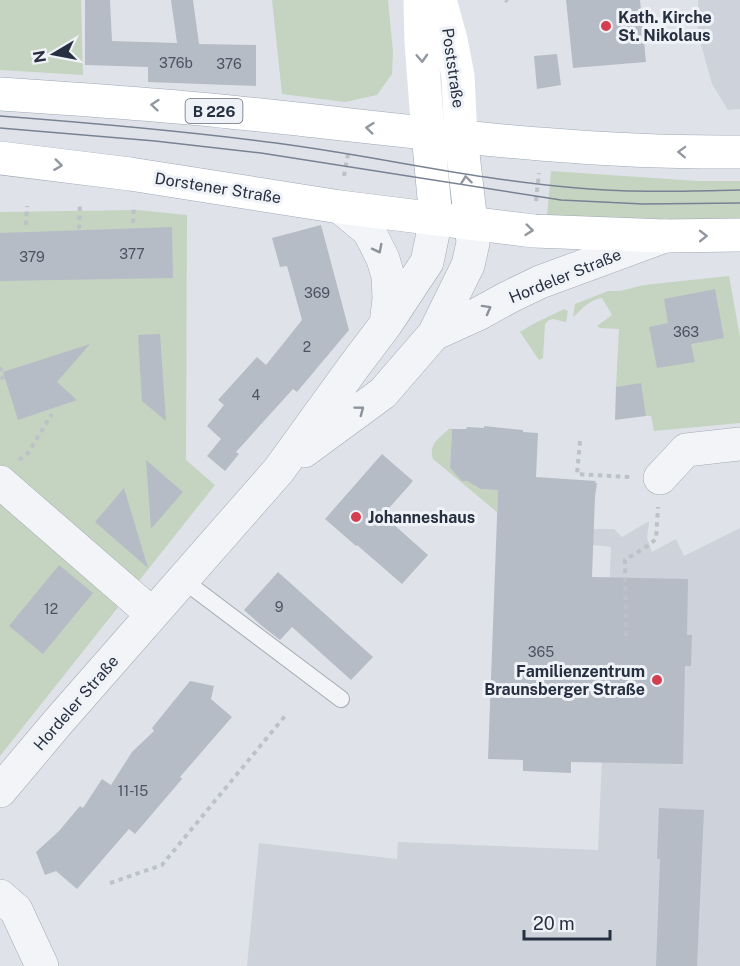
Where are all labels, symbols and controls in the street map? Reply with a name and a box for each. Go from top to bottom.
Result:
place label: Kath. Kirche St. Nikolaus [618,8,712,45]
marker: Kath. Kirche St. Nikolaus [599,19,613,33]
north arrow [24,24,84,84]
street label: Poststraße [438,27,468,109]
text: N [29,49,50,64]
one-way arrow [416,54,429,63]
house number: 376b [159,55,193,71]
house number: 376 [216,56,242,72]
one-way arrow [150,99,159,112]
road number: B 226 [186,99,242,123]
one-way arrow [365,122,374,135]
one-way arrow [677,146,686,159]
one-way arrow [53,159,63,171]
street label: Dorstener Straße [153,169,283,207]
one-way arrow [460,176,472,185]
one-way arrow [524,223,533,236]
one-way arrow [698,229,707,242]
one-way arrow [371,243,383,254]
street label: Hordeler Straße [506,245,624,307]
house number: 377 [119,246,145,262]
house number: 379 [19,249,45,265]
house number: 369 [304,285,330,301]
one-way arrow [481,305,491,316]
house number: 363 [673,324,699,340]
house number: 2 [303,339,311,355]
house number: 4 [252,387,261,403]
one-way arrow [354,406,365,417]
place label: Johanneshaus [368,508,475,527]
marker: Johanneshaus [349,510,363,524]
house number: 9 [275,599,284,615]
house number: 12 [44,601,58,617]
house number: 365 [528,644,554,660]
street label: Hordeler Straße [30,652,122,754]
place label: Familienzentrum Braunsberger Straße [484,662,645,699]
marker: Familienzentrum Braunsberger Straße [650,673,664,687]
house number: 11-15 [118,783,148,799]
scale bar [524,903,610,941]
text: 20 m [533,913,575,934]

